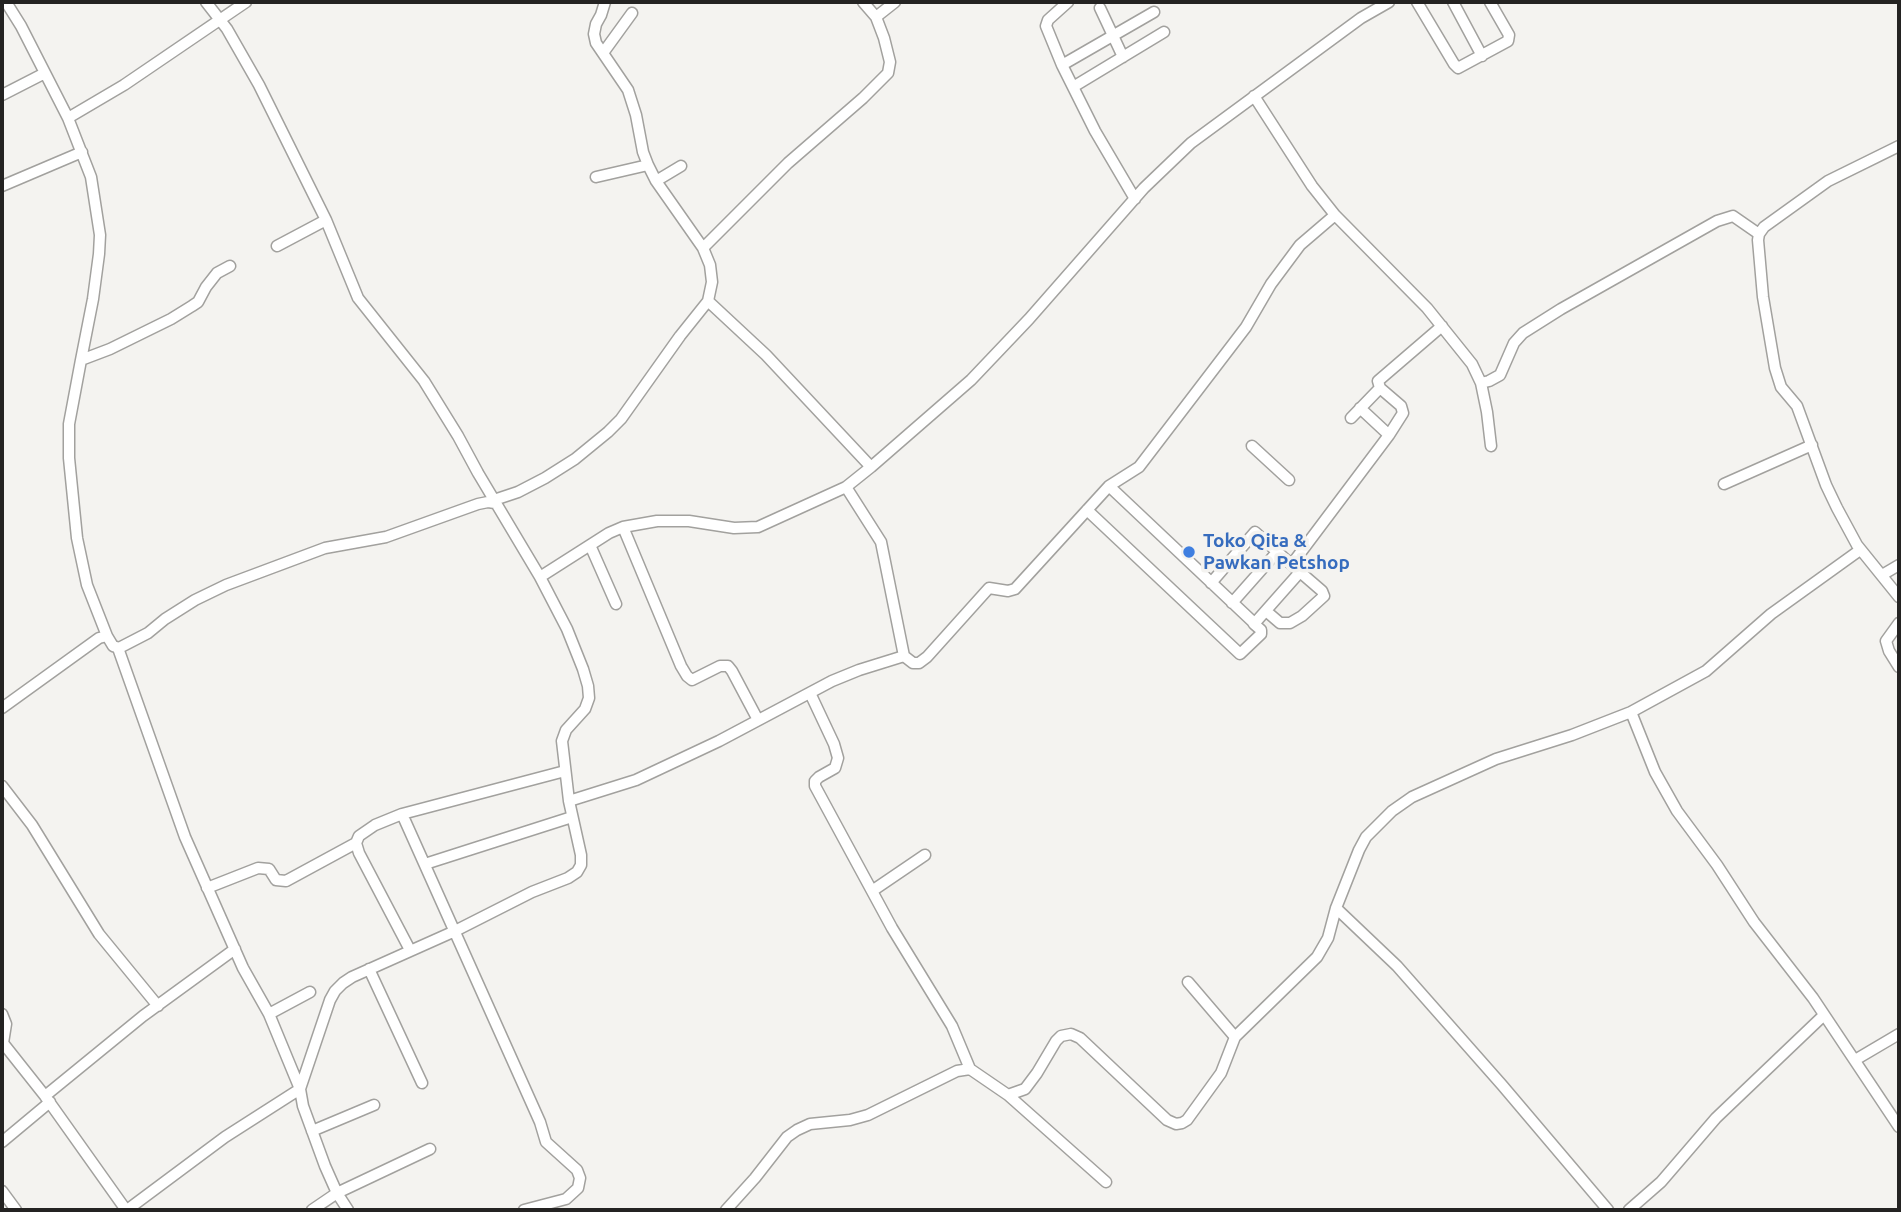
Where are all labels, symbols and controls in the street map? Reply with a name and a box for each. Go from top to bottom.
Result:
place label: Toko Qita & Pawkan Petshop [1203,530,1350,574]
marker: Toko Qita & Pawkan Petshop [1181,544,1197,560]

